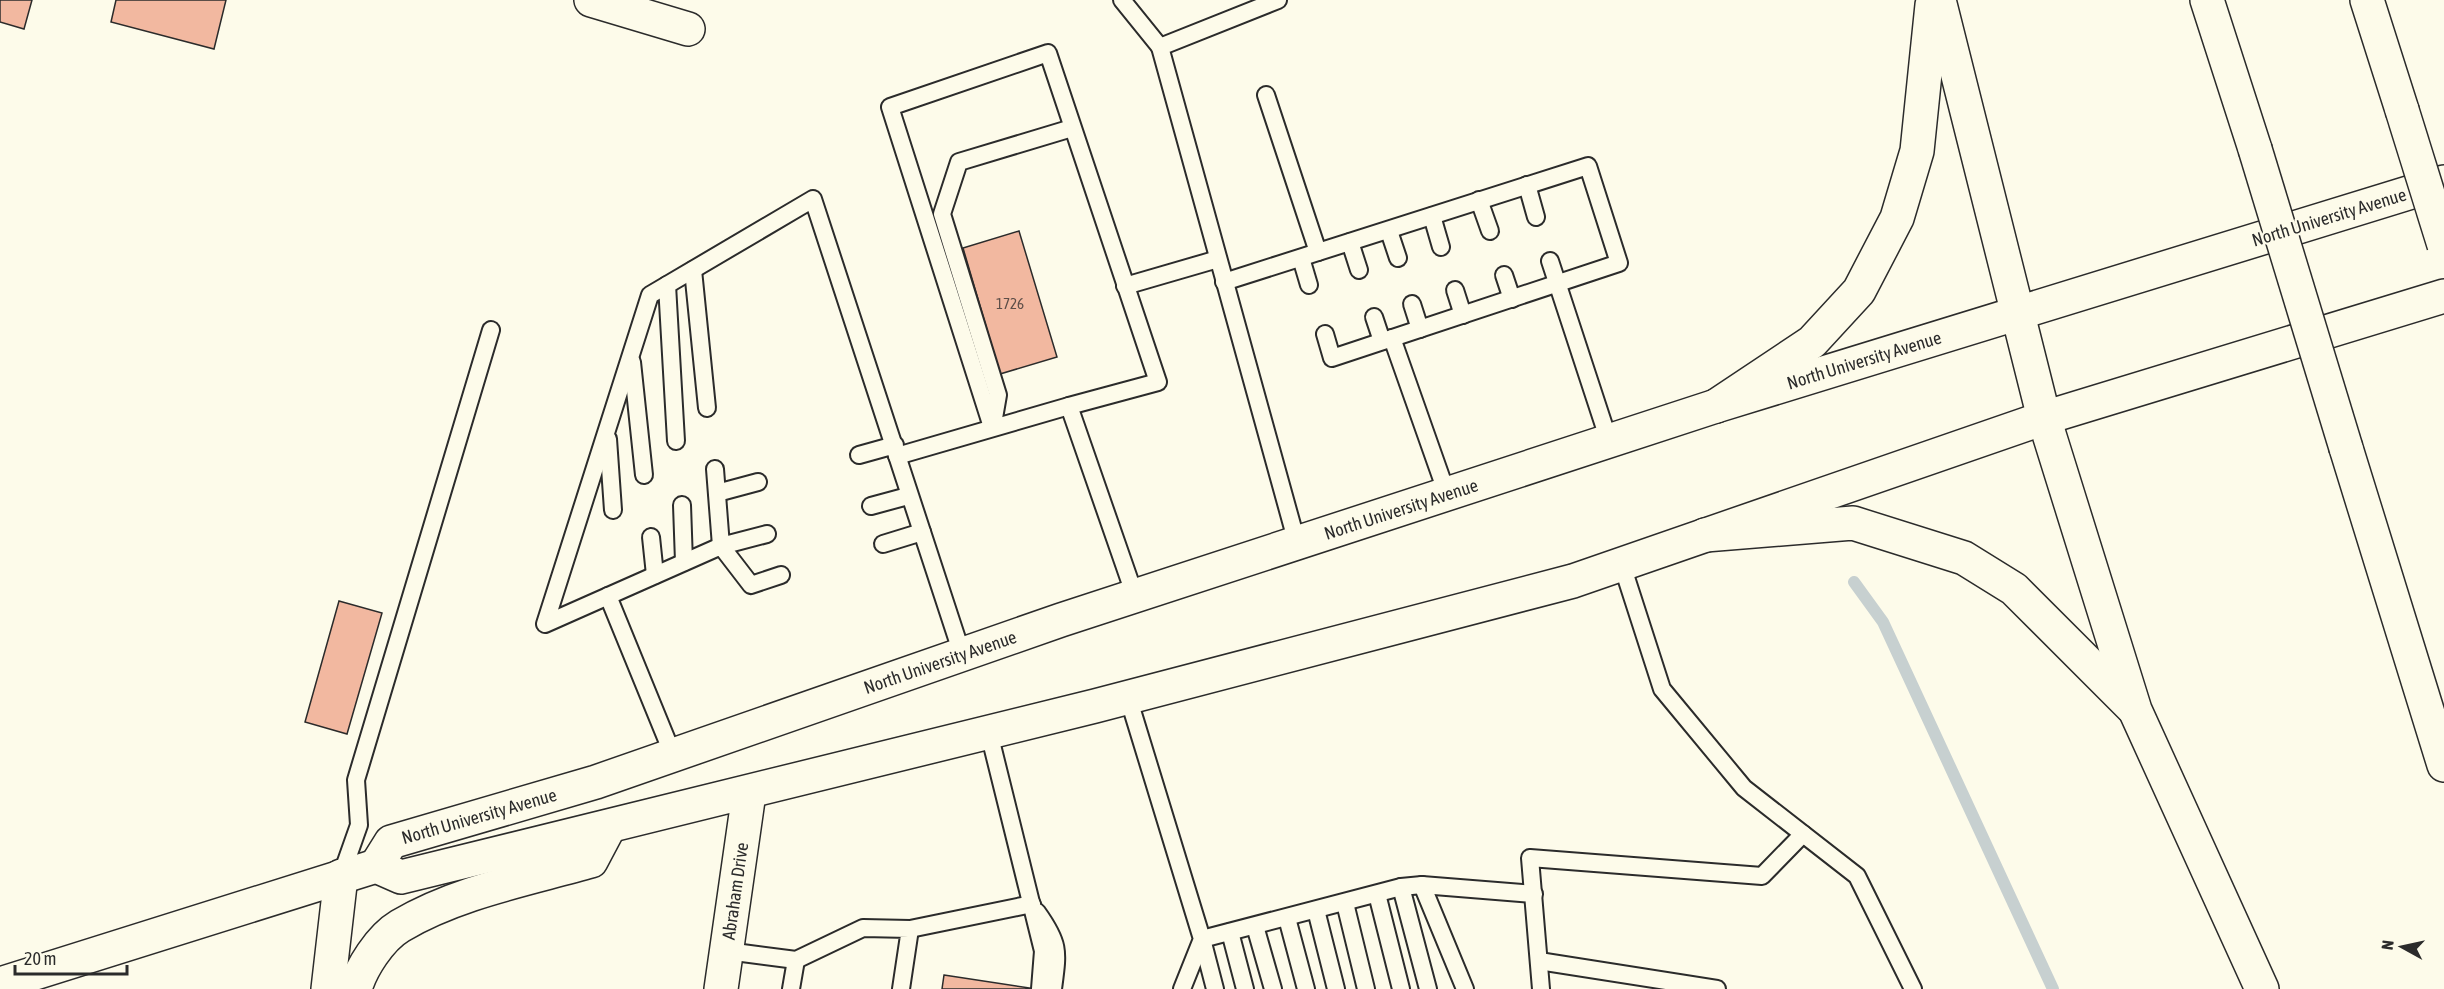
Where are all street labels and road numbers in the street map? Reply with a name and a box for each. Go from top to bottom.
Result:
street label: North University Avenue [2249,184,2409,250]
street label: North University Avenue [1784,327,1944,393]
street label: North University Avenue [1322,474,1480,544]
street label: North University Avenue [861,626,1019,698]
street label: North University Avenue [399,784,559,848]
street label: Abraham Drive [718,841,752,941]

